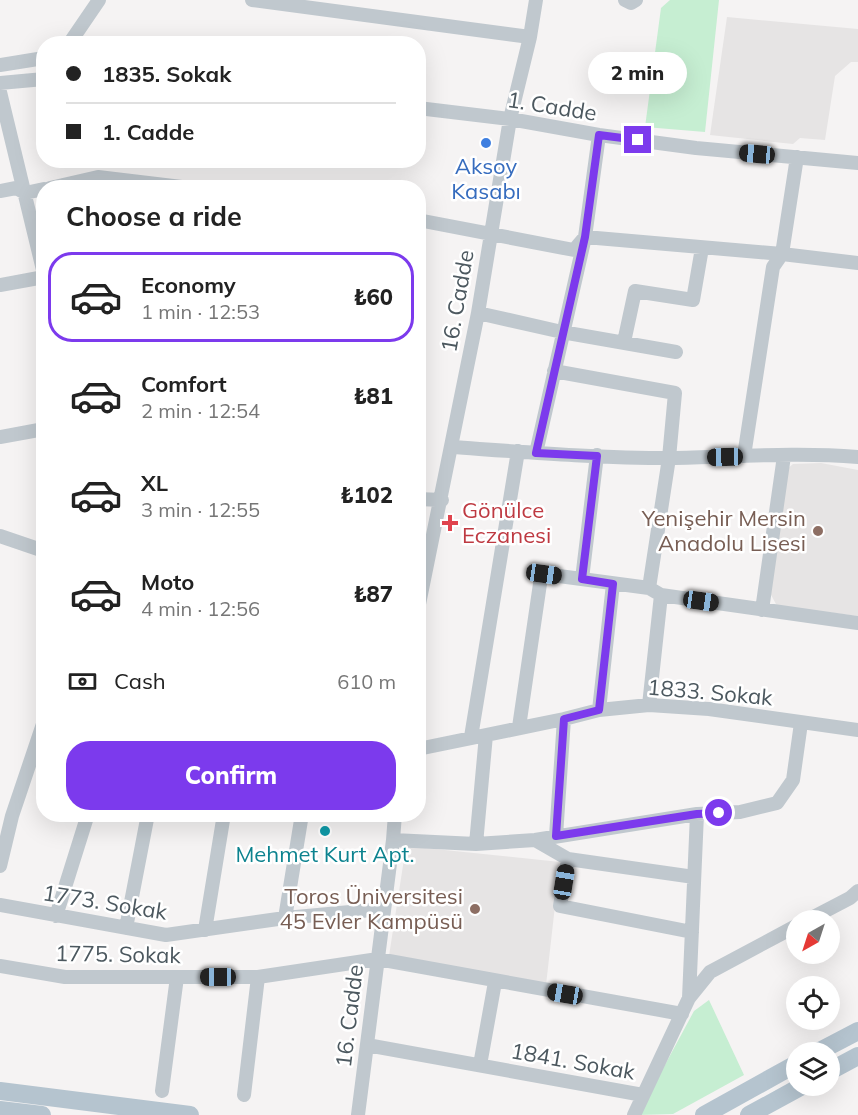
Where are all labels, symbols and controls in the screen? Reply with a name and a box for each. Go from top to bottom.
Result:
callout: 2 min [588,53,688,95]
text: 1835. Sokak [102,60,231,88]
text: 2 min [611,60,664,85]
street label: 1. Cadde [505,85,599,127]
text: 1. Cadde [102,118,194,146]
route end [624,126,651,153]
marker: Aksoy Kasabı [479,136,493,150]
car [738,143,776,165]
place label: Aksoy Kasabı [451,152,521,205]
text: Choose a ride [66,199,242,233]
street label: 16. Cadde [434,248,480,354]
icon: car [69,270,123,324]
text: Economy [141,271,236,299]
text: ₺60 [353,283,393,311]
text: 1 min · 12:53 [141,299,260,324]
icon: car [69,369,123,423]
text: Comfort [141,370,227,398]
text: ₺81 [353,382,393,410]
text: 2 min · 12:54 [141,398,260,423]
car [707,448,743,466]
icon: car [69,468,123,522]
text: XL [141,469,168,497]
text: ₺102 [340,481,393,509]
place label: Gönülce Eczanesi [462,496,551,549]
text: 3 min · 12:55 [141,497,260,522]
place label: Yenişehir Mersin Anadolu Lisesi [641,504,806,557]
marker: Gönülce Eczanesi [443,516,457,530]
marker: Yenişehir Mersin Anadolu Lisesi [811,524,825,538]
car [525,563,563,585]
icon: car [69,567,123,621]
text: Moto [141,568,194,596]
text: ₺87 [353,580,393,608]
car [682,590,720,612]
text: 4 min · 12:56 [141,596,260,621]
icon: cash [66,665,99,698]
text: Cash [114,667,166,695]
text: 610 m [337,669,396,694]
street label: 1833. Sokak [646,673,774,711]
button: Confirm [66,741,396,810]
route start [705,799,732,826]
marker: Mehmet Kurt Apt. [318,824,332,838]
place label: Mehmet Kurt Apt. [235,840,415,868]
car [552,863,576,901]
street label: 1773. Sokak [41,878,170,926]
place label: Toros Üniversitesi 45 Evler Kampüsü [280,882,463,935]
marker: Toros Üniversitesi 45 Evler Kampüsü [468,902,482,916]
north arrow [786,910,840,964]
map controls [786,910,840,1096]
street label: 1775. Sokak [55,939,182,969]
street label: 16. Cadde [329,963,369,1069]
car [200,968,236,986]
button: locate [786,976,840,1030]
car [546,982,584,1006]
street label: 1841. Sokak [509,1036,638,1086]
button: layers [786,1042,840,1096]

